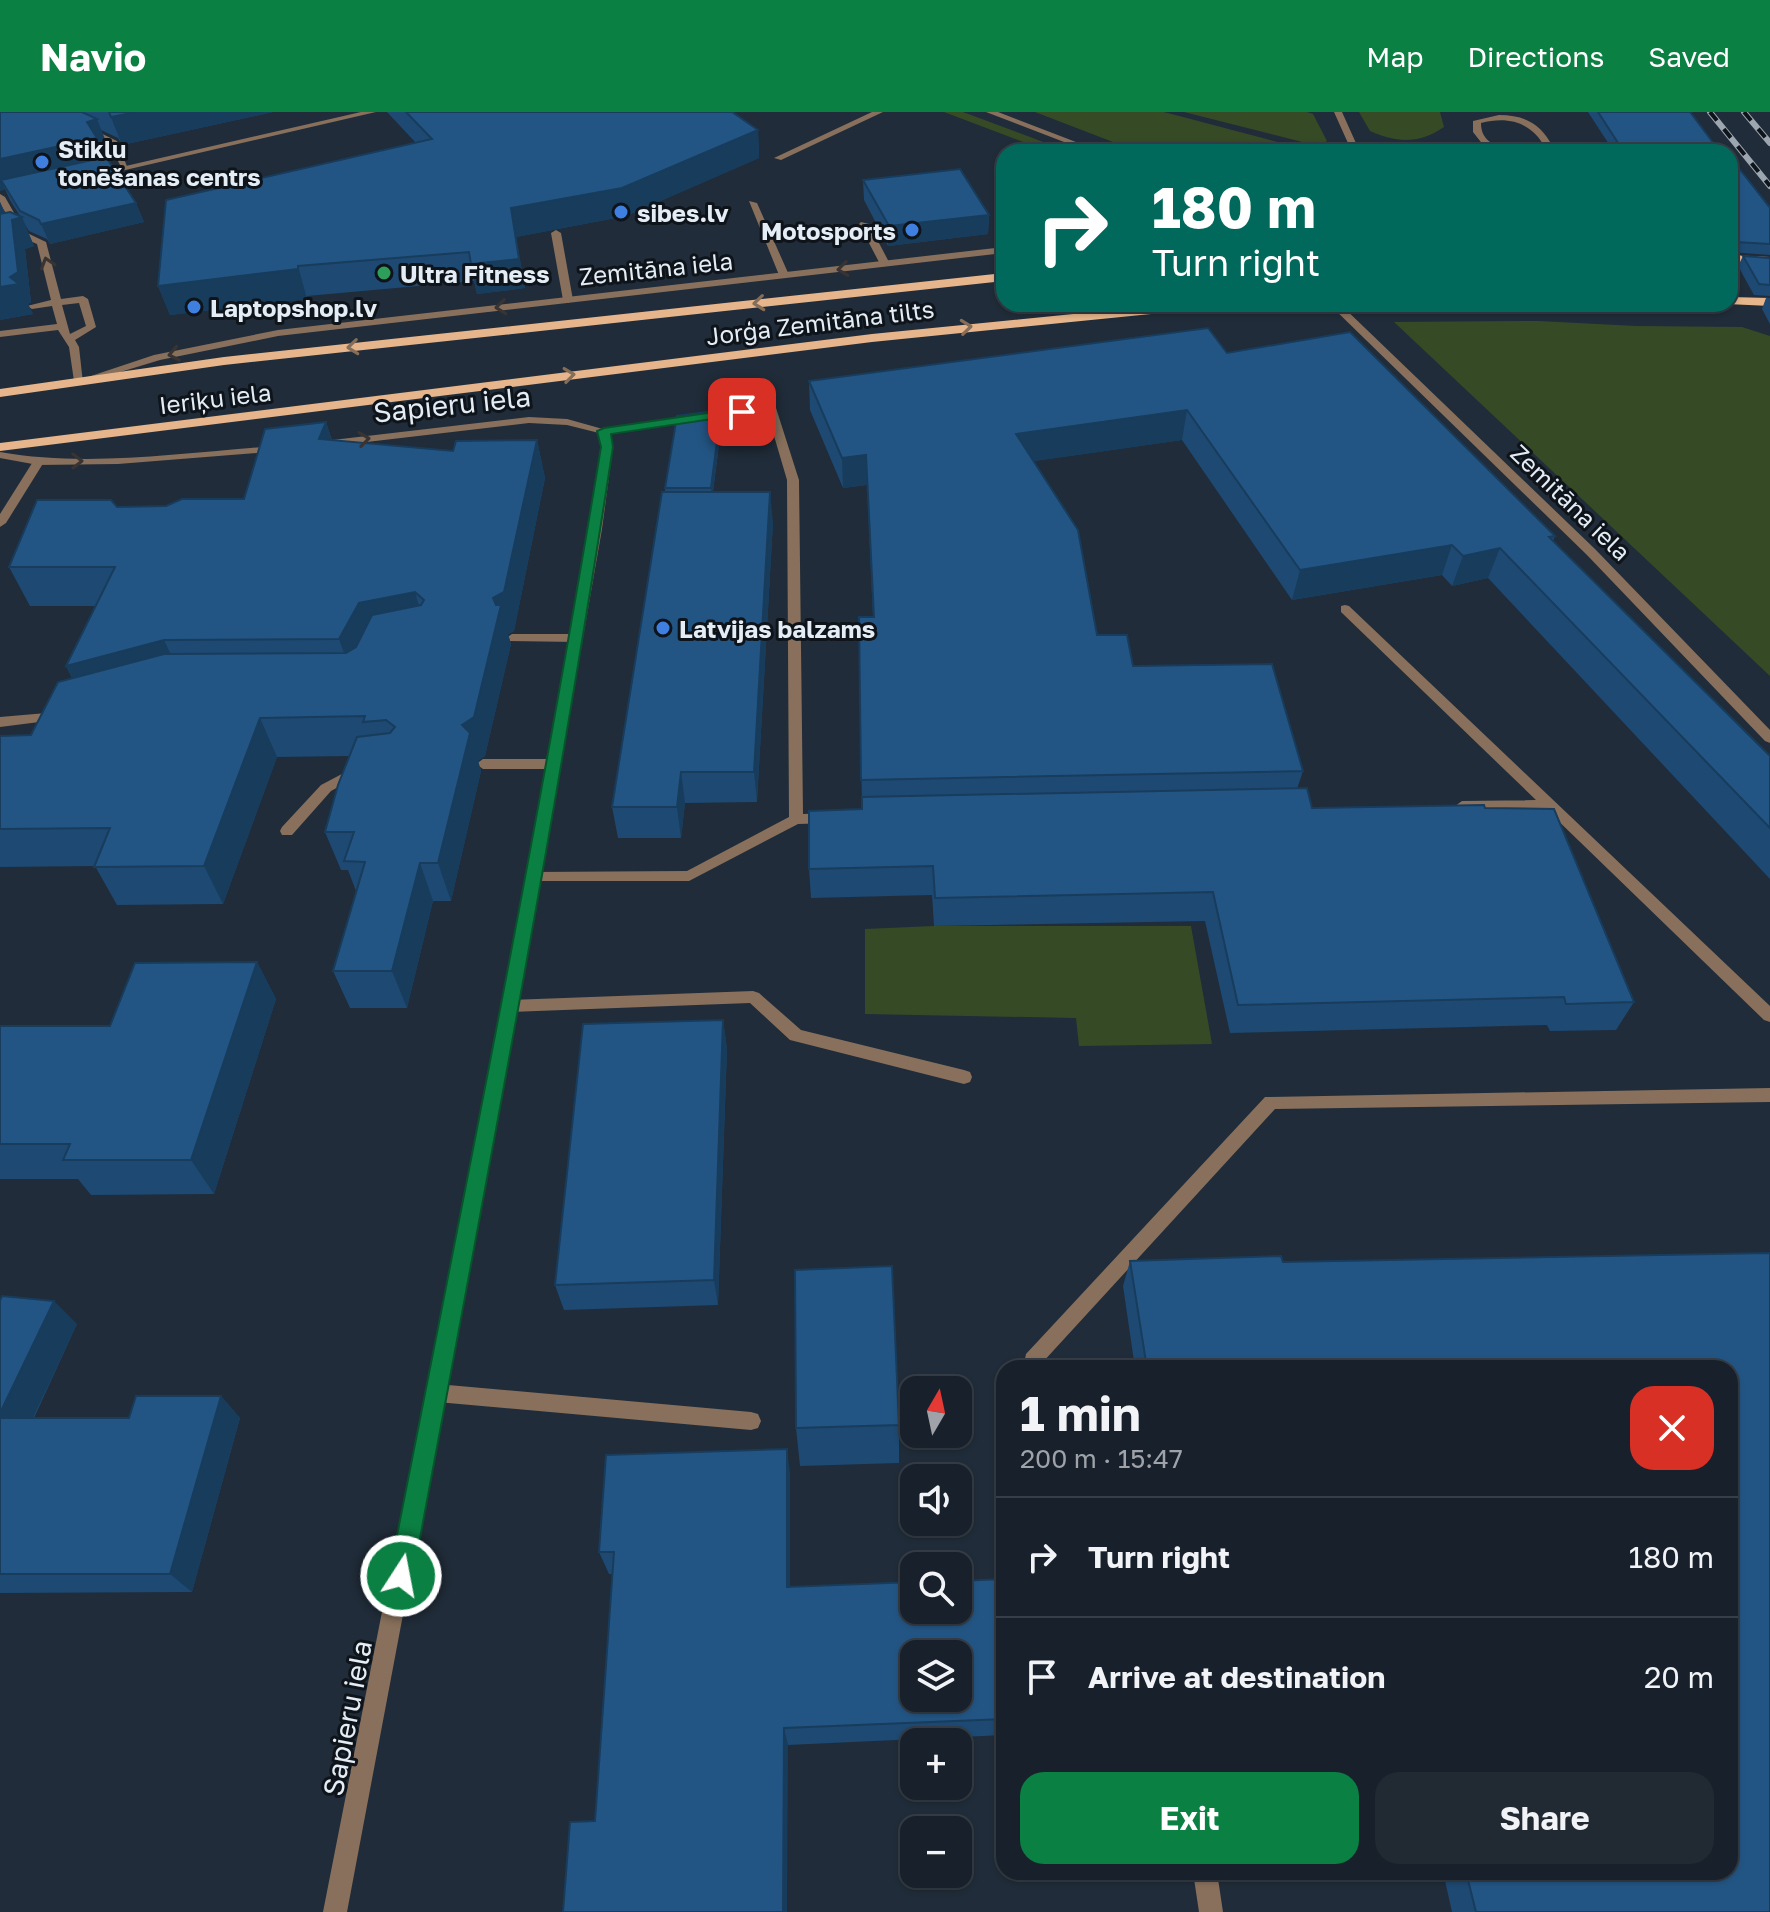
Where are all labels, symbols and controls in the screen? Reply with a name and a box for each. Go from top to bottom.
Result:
text: Navio [40,34,146,79]
text: Map [1366,40,1423,73]
text: Directions [1467,40,1604,73]
text: Saved [1648,40,1730,73]
place label: Stiklu tonēšanas centrs [58,134,261,191]
marker: Stiklu tonēšanas centrs [33,153,51,171]
text: 180 m [1152,173,1316,240]
icon: right [1020,176,1124,280]
place label: sibes.lv [637,198,729,227]
marker: sibes.lv [612,203,630,221]
place label: Motosports [761,216,896,245]
marker: Motosports [903,221,921,239]
text: Turn right [1152,241,1320,284]
street label: Zemitāna iela [578,245,734,291]
one-way arrow [40,257,56,270]
place label: Ultra Fitness [400,259,550,288]
one-way arrow [836,260,849,277]
marker: Ultra Fitness [375,264,393,282]
place label: Laptopshop.lv [210,293,378,322]
street label: Jorģa Zemitāna tilts [704,294,936,350]
one-way arrow [752,295,765,312]
marker: Laptopshop.lv [185,298,203,316]
one-way arrow [494,299,507,316]
one-way arrow [960,319,973,336]
one-way arrow [346,339,359,356]
one-way arrow [168,345,182,362]
one-way arrow [562,367,576,384]
street label: Ieriķu iela [157,377,273,420]
pin [708,378,776,446]
street label: Sapieru iela [372,379,532,429]
icon: arrive [720,390,764,434]
one-way arrow [357,431,371,448]
street label: Zemitāna iela [1505,438,1637,566]
one-way arrow [71,453,84,470]
place label: Latvijas balzams [679,614,875,643]
marker: Latvijas balzams [654,619,672,637]
north arrow [900,1376,972,1448]
map controls [900,1376,972,1888]
text: 1 min [1020,1384,1141,1442]
button: close [1630,1386,1714,1470]
text: 200 m · 15:47 [1020,1443,1183,1474]
button: sound [900,1464,972,1536]
position arrow [359,1534,443,1618]
icon: right [1020,1535,1064,1579]
text: Turn right [1088,1539,1230,1575]
text: 180 m [1629,1539,1714,1575]
button: search [900,1552,972,1624]
street label: Sapieru iela [316,1637,378,1799]
button: layers [900,1640,972,1712]
icon: arrive [1020,1655,1064,1699]
text: Arrive at destination [1088,1659,1385,1695]
text: 20 m [1644,1659,1714,1695]
button: + [900,1728,972,1800]
button: Exit [1020,1772,1359,1864]
button: Share [1375,1772,1714,1864]
button: − [900,1816,972,1888]

